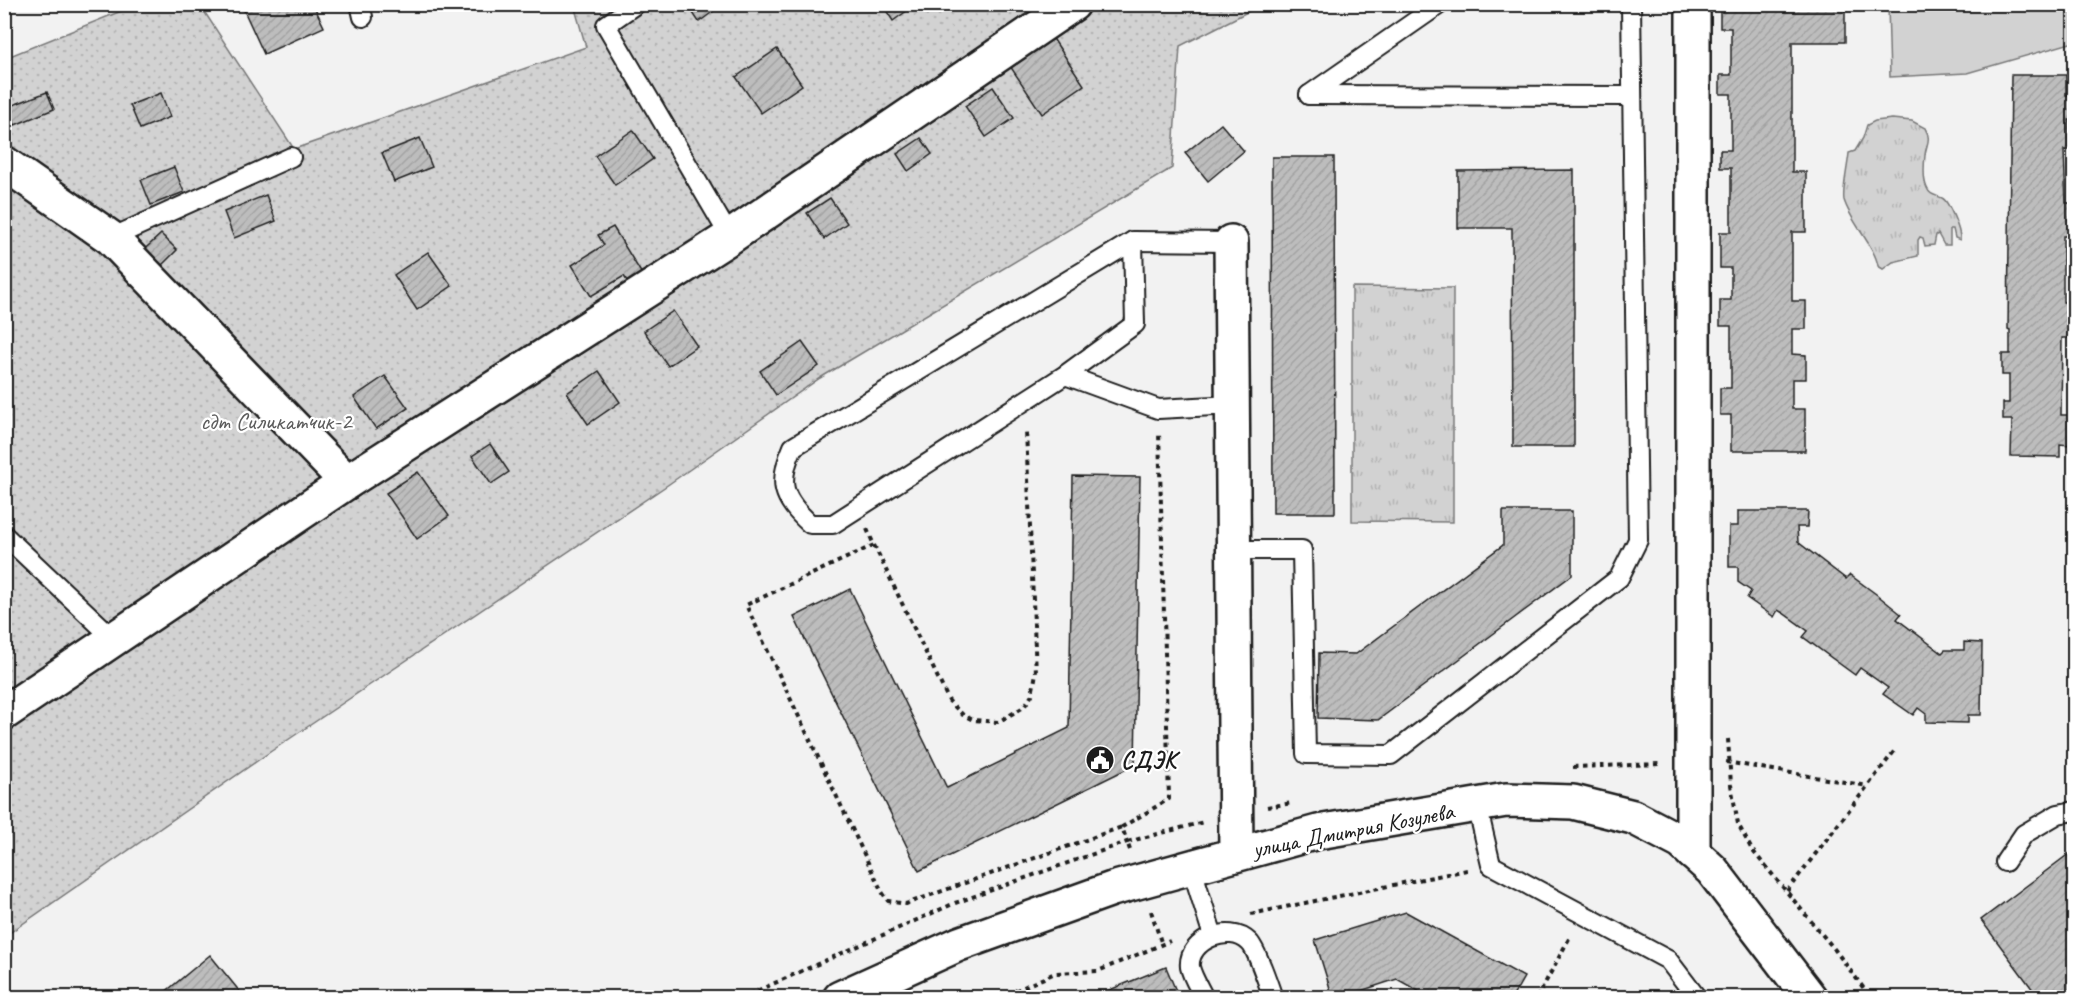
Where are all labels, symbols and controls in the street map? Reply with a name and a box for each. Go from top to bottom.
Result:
park label: сдт Силикатчик-2 [200,406,354,436]
public building icon: СДЭК [1084,744,1116,776]
place label: СДЭК [1121,745,1181,775]
street label: улица Дмитрия Козулева [1248,796,1458,865]

